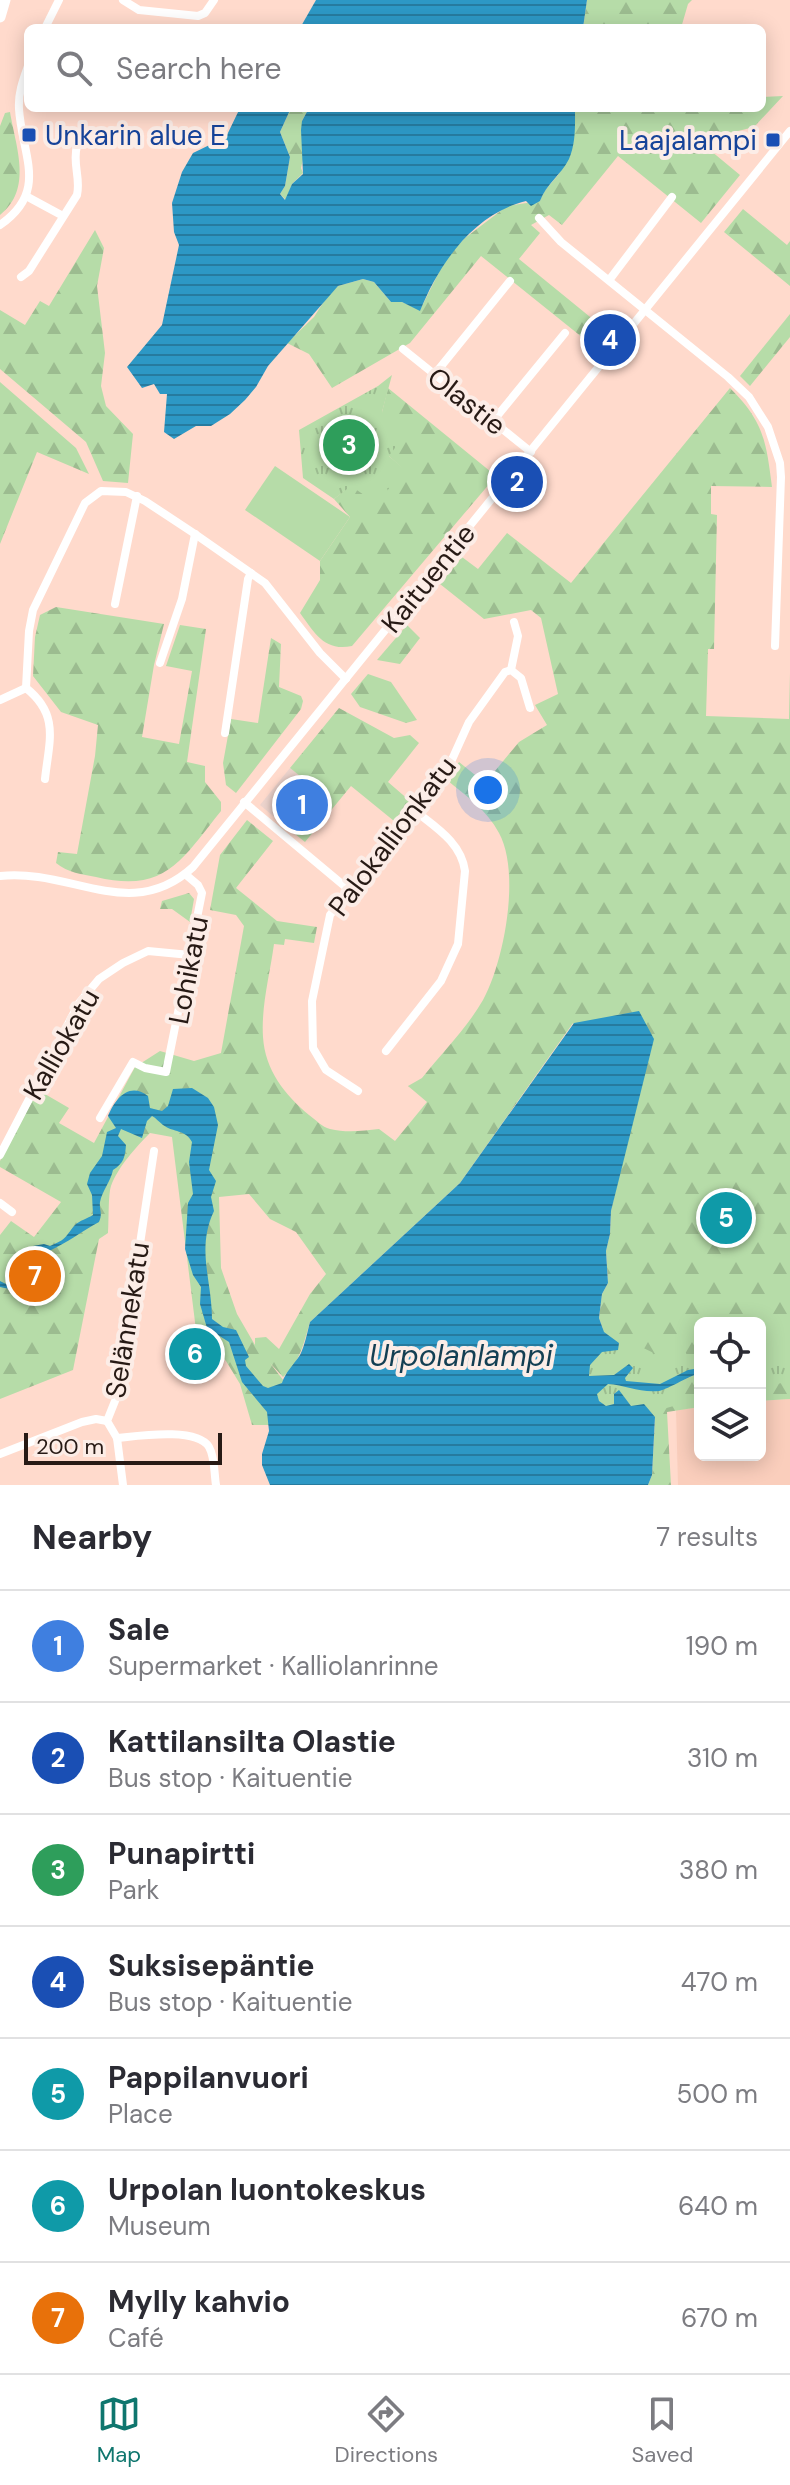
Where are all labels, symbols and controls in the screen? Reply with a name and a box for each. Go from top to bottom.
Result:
search box [24,24,766,112]
icon: search [52,46,96,90]
text: Search here [116,49,282,88]
place label: Unkarin alue E [45,117,226,154]
place label: Laajalampi [619,122,757,159]
marker: Unkarin alue E [20,126,38,144]
marker: Laajalampi [764,131,782,149]
pin: 4 [584,310,636,370]
street label: Olastie [420,359,514,444]
pin: 3 [323,415,375,475]
pin: 2 [491,452,543,512]
street label: Kaituentie [373,516,484,641]
street label: Palokallionkatu [320,749,465,924]
your location [468,770,508,810]
pin: 1 [276,775,328,835]
street label: Lohikatu [160,913,217,1027]
street label: Kalliokatu [15,982,108,1107]
pin: 5 [700,1188,752,1248]
street label: Selännekatu [97,1239,158,1401]
pin: 7 [9,1246,61,1306]
map controls [694,1317,766,1461]
button: locate [694,1317,766,1389]
pin: 6 [169,1324,221,1384]
water label: Urpolanlampi [369,1336,554,1375]
button: layers [694,1389,766,1461]
scale bar [24,1429,222,1465]
text: 200 m [36,1432,104,1461]
text: Nearby [32,1515,152,1560]
text: 7 results [656,1520,758,1554]
text: Sale [108,1610,170,1649]
text: 1 [53,1629,63,1663]
text: 190 m [686,1629,758,1663]
text: Supermarket · Kalliolanrinne [108,1649,439,1683]
text: Kattilansilta Olastie [108,1722,396,1761]
text: 2 [50,1741,66,1775]
text: 310 m [687,1741,758,1775]
text: Bus stop · Kaituentie [108,1761,353,1795]
text: Punapirtti [108,1834,255,1873]
text: 3 [50,1853,66,1887]
text: 380 m [679,1853,758,1887]
text: Park [108,1873,159,1907]
text: Suksisepäntie [108,1946,314,1985]
text: 4 [50,1965,66,1999]
text: 470 m [681,1965,758,1999]
text: Bus stop · Kaituentie [108,1985,353,2019]
text: Pappilanvuori [108,2058,309,2097]
text: 5 [50,2077,66,2111]
text: 500 m [676,2077,758,2111]
text: Place [108,2097,173,2131]
text: Urpolan luontokeskus [108,2170,426,2209]
text: 6 [50,2189,66,2223]
text: 640 m [678,2189,758,2223]
text: Museum [108,2209,211,2243]
text: Mylly kahvio [108,2282,290,2321]
text: 7 [51,2301,65,2335]
text: 670 m [681,2301,758,2335]
text: Café [108,2321,164,2355]
tab: Map [97,2392,141,2469]
tab: Directions [335,2392,438,2469]
tab: Saved [632,2392,693,2469]

